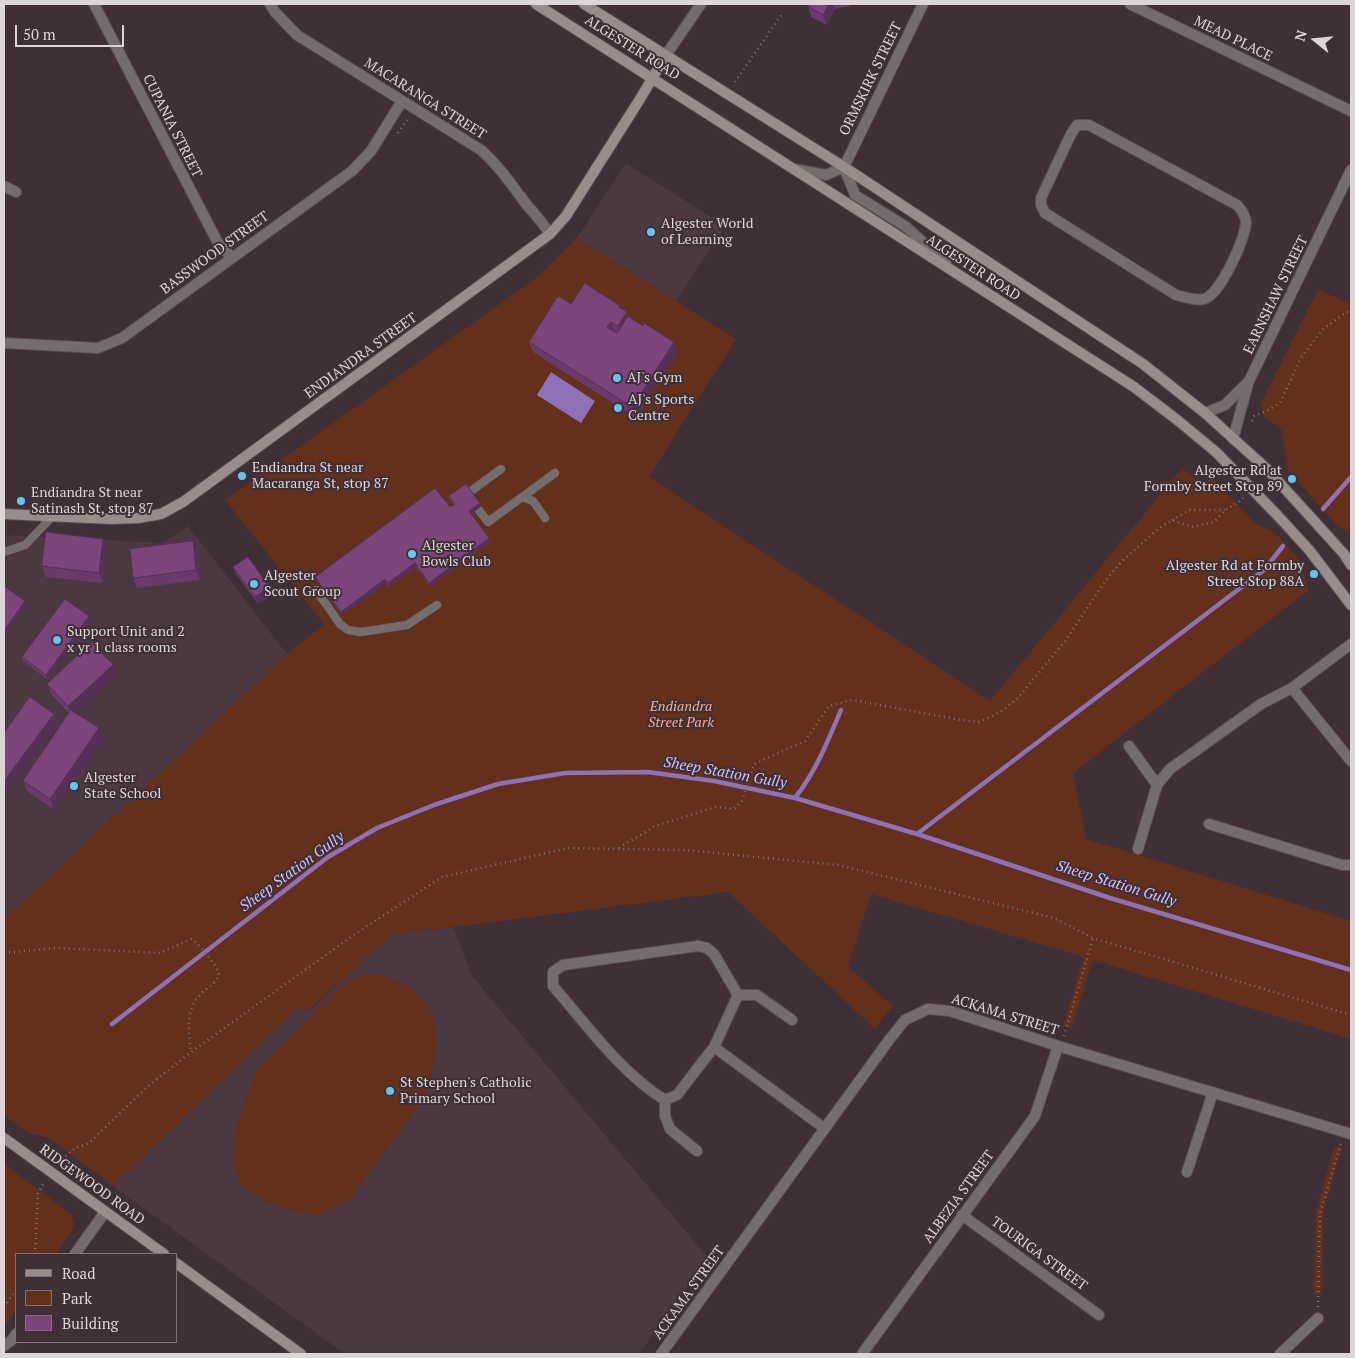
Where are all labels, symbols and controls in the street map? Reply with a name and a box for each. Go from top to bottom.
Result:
street label: ALGESTER ROAD [581,12,683,84]
street label: MEAD PLACE [1191,13,1275,65]
scale bar [18,15,126,47]
north arrow [1290,15,1340,65]
street label: ORMSKIRK STREET [836,19,906,139]
text: 50 m [23,24,56,44]
text: N [1290,28,1311,43]
street label: MACARANGA STREET [361,55,489,143]
street label: CUPANIA STREET [139,72,205,180]
street label: BASSWOOD STREET [158,208,272,298]
place label: Algester World of Learning [661,216,754,248]
marker: Algester World of Learning [645,226,657,238]
street label: ALGESTER ROAD [923,231,1023,305]
street label: EARNSHAW STREET [1240,233,1312,357]
street label: ENDIANDRA STREET [301,310,421,402]
place label: AJ's Gym [627,370,682,386]
marker: AJ's Gym [611,372,623,384]
place label: AJ's Sports Centre [628,392,694,424]
marker: AJ's Sports Centre [612,402,624,414]
place label: Endiandra St near Macaranga St, stop 87 [252,460,389,492]
place label: Algester Rd at Formby Street Stop 89 [1144,463,1282,496]
marker: Endiandra St near Macaranga St, stop 87 [236,470,248,482]
marker: Algester Rd at Formby Street Stop 89 [1286,473,1298,485]
place label: Endiandra St near Satinash St, stop 87 [31,485,153,518]
marker: Endiandra St near Satinash St, stop 87 [15,495,27,507]
place label: Algester Bowls Club [422,538,491,570]
marker: Algester Bowls Club [406,548,418,560]
place label: Algester Rd at Formby Street Stop 88A [1166,558,1304,590]
place label: Algester Scout Group [264,568,341,600]
marker: Algester Rd at Formby Street Stop 88A [1308,568,1320,580]
marker: Algester Scout Group [248,578,260,590]
place label: Support Unit and 2 x yr 1 class rooms [67,624,185,656]
marker: Support Unit and 2 x yr 1 class rooms [51,634,63,646]
park label: Endiandra Street Park [648,699,714,732]
water label: Sheep Station Gully [662,753,788,793]
place label: Algester State School [84,770,161,802]
marker: Algester State School [68,780,80,792]
water label: Sheep Station Gully [236,828,348,916]
water label: Sheep Station Gully [1054,857,1178,911]
street label: ACKAMA STREET [949,991,1061,1039]
place label: St Stephen's Catholic Primary School [400,1075,532,1108]
marker: St Stephen's Catholic Primary School [384,1085,396,1097]
street label: RIDGEWOOD ROAD [36,1141,148,1229]
street label: ALBEZIA STREET [920,1147,998,1247]
street label: TOURIGA STREET [988,1214,1090,1294]
street label: ACKAMA STREET [650,1243,728,1343]
legend [15,1253,178,1343]
text: Road [62,1263,95,1283]
text: Park [62,1288,92,1308]
text: Building [62,1313,119,1333]

